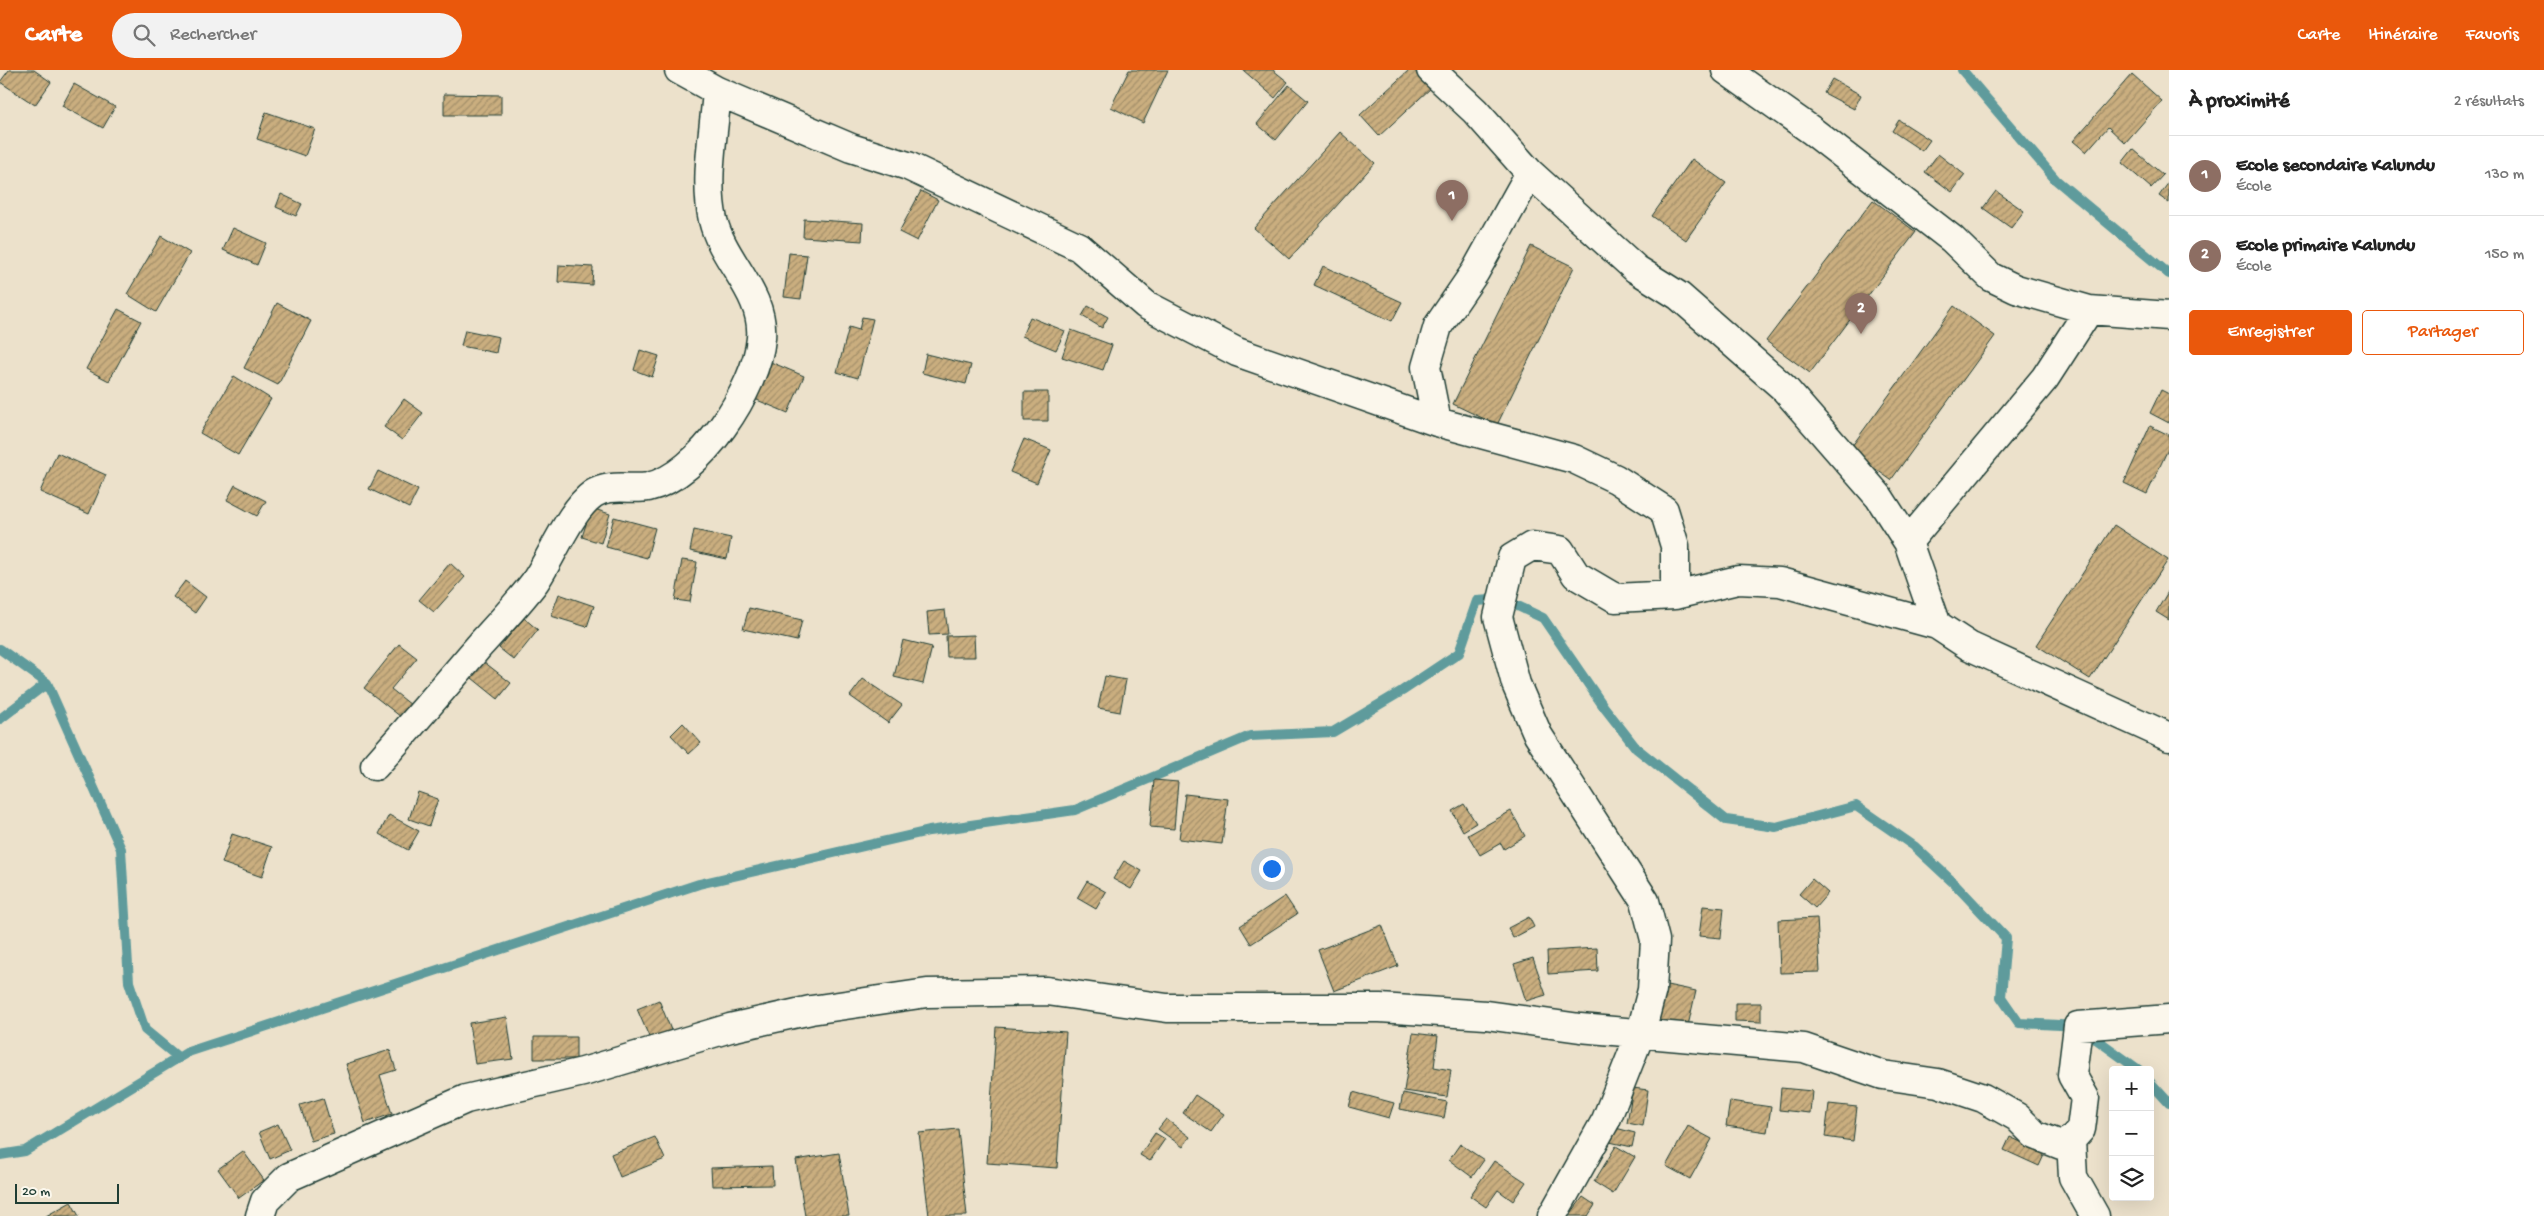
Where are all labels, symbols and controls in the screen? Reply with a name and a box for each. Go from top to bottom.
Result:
search box [112,13,462,58]
text: Carte [25,21,82,50]
icon: search [130,21,158,49]
text: Rechercher [170,24,256,47]
text: Carte [2297,25,2340,46]
text: Itinéraire [2368,25,2438,46]
text: Favoris [2466,25,2519,46]
text: À proximité [2189,90,2290,115]
text: 2 résultats [2454,93,2524,112]
text: Ecole secondaire Kalundu [2236,155,2435,178]
text: 1 [2202,166,2208,185]
text: 130 m [2485,166,2524,185]
text: École [2236,178,2272,197]
pin: 1 [1436,180,1468,221]
text: Ecole primaire Kalundu [2236,235,2415,258]
text: 2 [2201,246,2209,265]
text: 150 m [2485,246,2524,265]
text: École [2236,258,2272,277]
pin: 2 [1845,293,1877,334]
button: Enregistrer [2189,310,2352,355]
button: Partager [2362,310,2524,355]
your location [1259,856,1285,882]
map controls [2109,1066,2154,1201]
button: + [2109,1066,2154,1111]
button: − [2109,1111,2154,1156]
button: layers [2109,1156,2154,1201]
scale bar [15,1181,119,1204]
text: 20 m [22,1184,50,1201]

